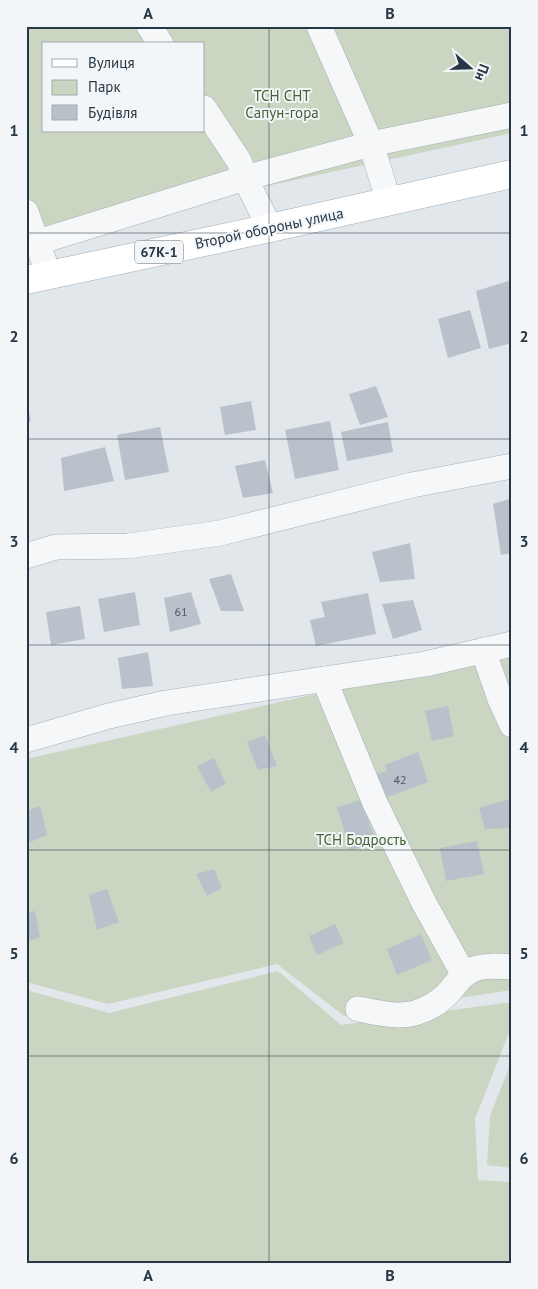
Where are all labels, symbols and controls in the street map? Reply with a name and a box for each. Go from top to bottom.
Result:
text: A [143,3,153,23]
text: B [385,3,395,23]
legend [42,42,205,132]
north arrow [446,42,496,92]
text: Вулиця [88,53,135,72]
text: Пн [471,62,493,83]
text: Парк [88,77,121,96]
park label: ТСН СНТ Сапун-гора [245,86,319,122]
text: Будівля [88,103,137,122]
text: 1 [9,120,19,140]
text: 1 [519,120,529,140]
street label: Второй обороны улица [193,203,345,253]
road number: 67К-1 [135,240,183,264]
text: 2 [9,326,19,346]
text: 2 [519,326,529,346]
text: 3 [9,531,19,551]
text: 3 [519,531,529,551]
house number: 61 [174,604,188,619]
text: 4 [9,737,19,757]
text: 4 [519,737,529,757]
house number: 42 [393,772,407,787]
park label: ТСН Бодрость [316,830,406,849]
text: 5 [9,943,19,963]
text: 5 [519,943,529,963]
text: 6 [9,1148,19,1168]
text: 6 [519,1148,529,1168]
text: A [143,1265,153,1285]
text: B [385,1265,395,1285]

